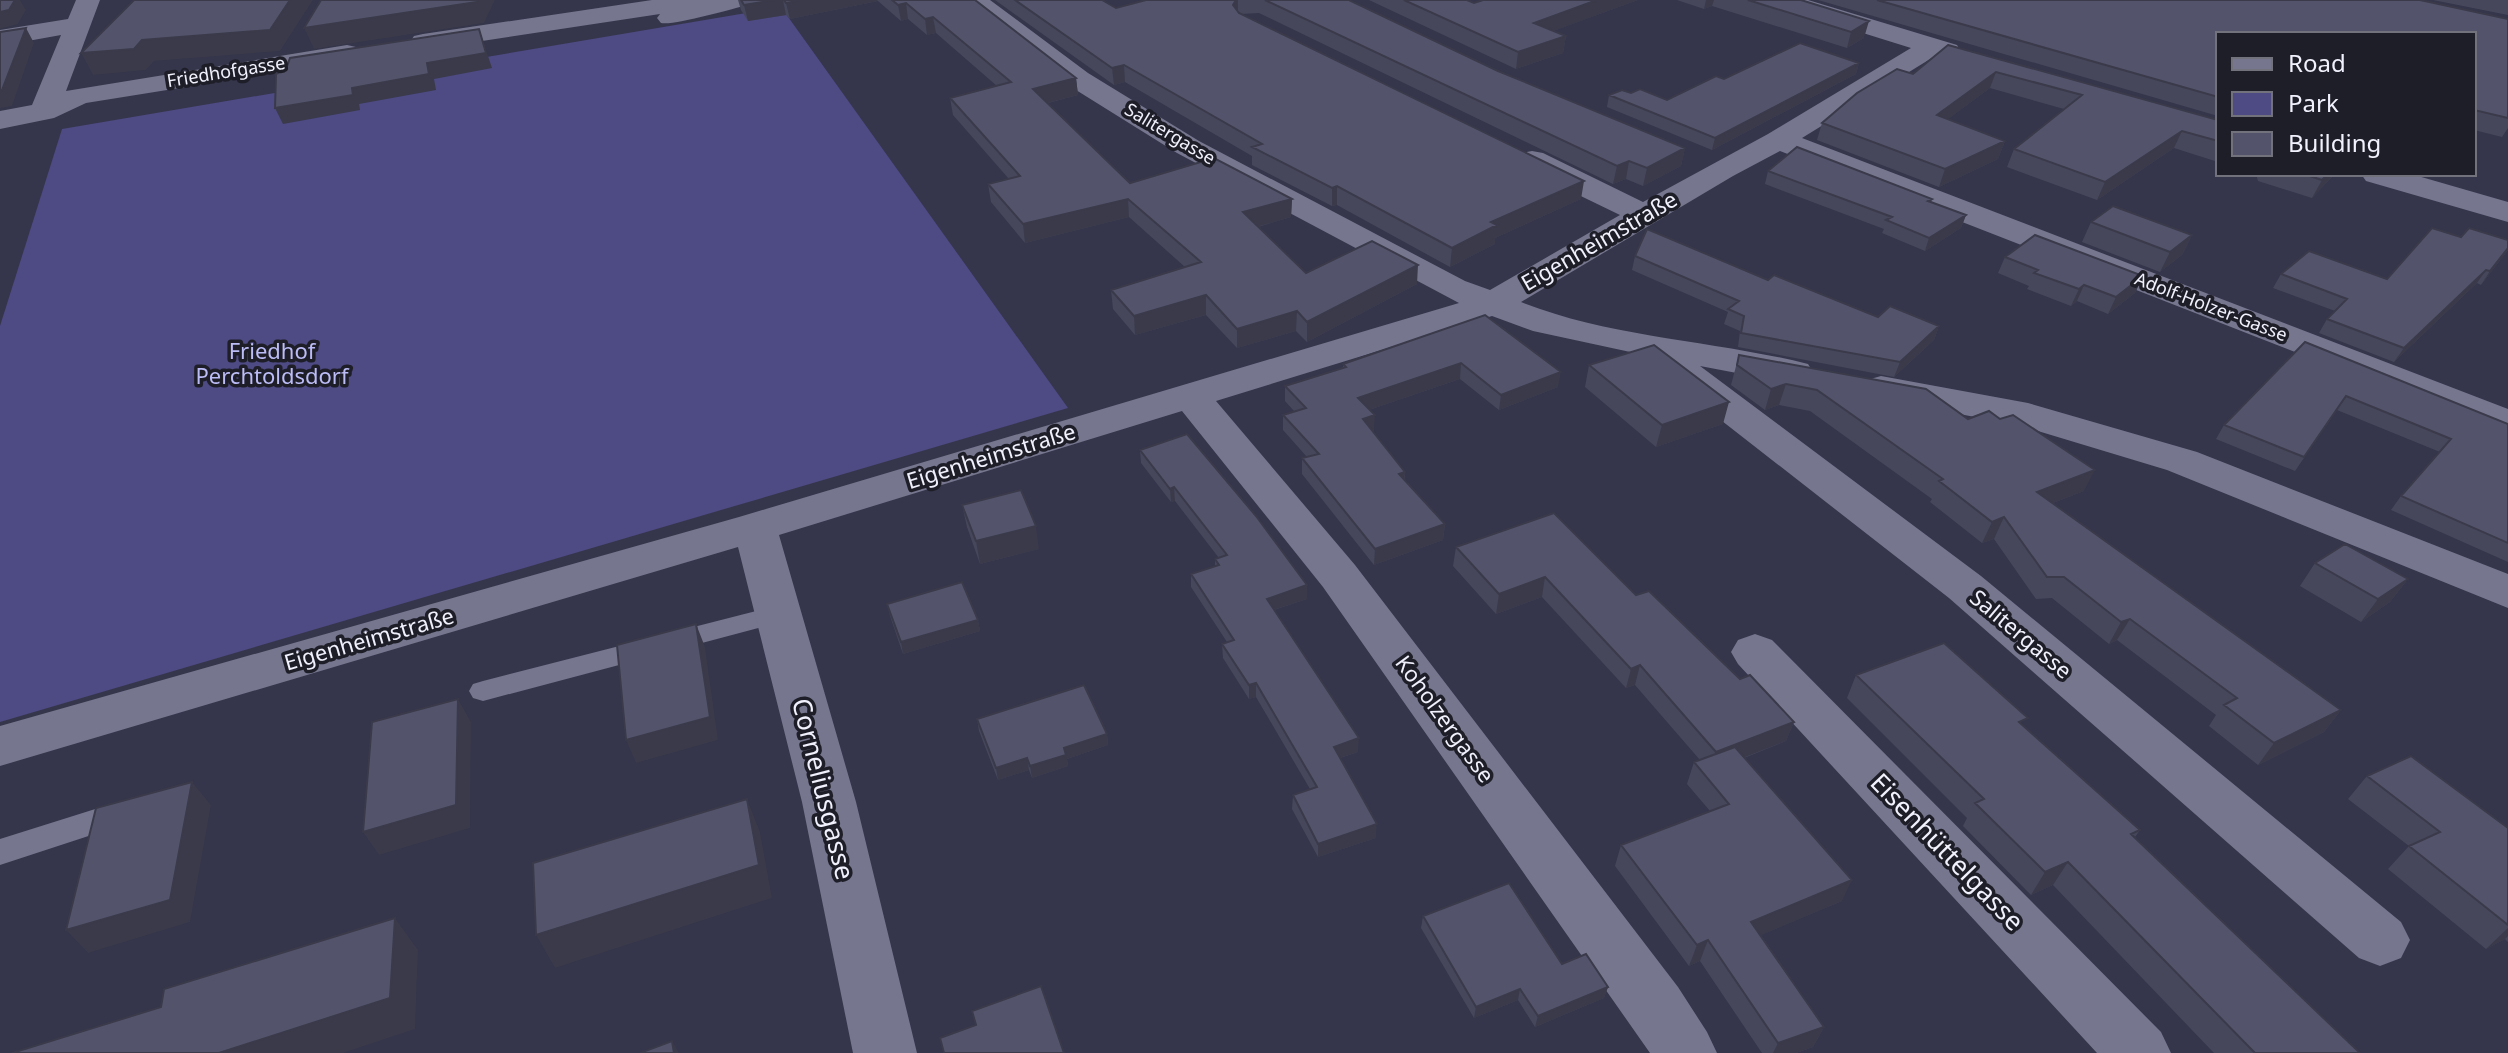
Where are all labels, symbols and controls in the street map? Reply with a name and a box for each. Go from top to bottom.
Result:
legend [2216,32,2476,176]
text: Road [2288,46,2346,79]
street label: Friedhofgasse [165,50,287,92]
text: Park [2288,86,2339,119]
street label: Salitergasse [1121,97,1220,170]
text: Building [2288,126,2381,159]
street label: Eigenheimstraße [1515,183,1682,297]
street label: Adolf-Holzer-Gasse [2132,266,2291,346]
park label: Friedhof Perchtoldsdorf [195,335,350,390]
street label: Eigenheimstraße [902,415,1079,495]
street label: Salitergasse [1964,582,2079,685]
street label: Eigenheimstraße [280,599,457,677]
street label: Koholzergasse [1389,649,1502,788]
street label: Corneliusgasse [784,694,864,883]
street label: Eisenhüttelgasse [1863,764,2032,938]

